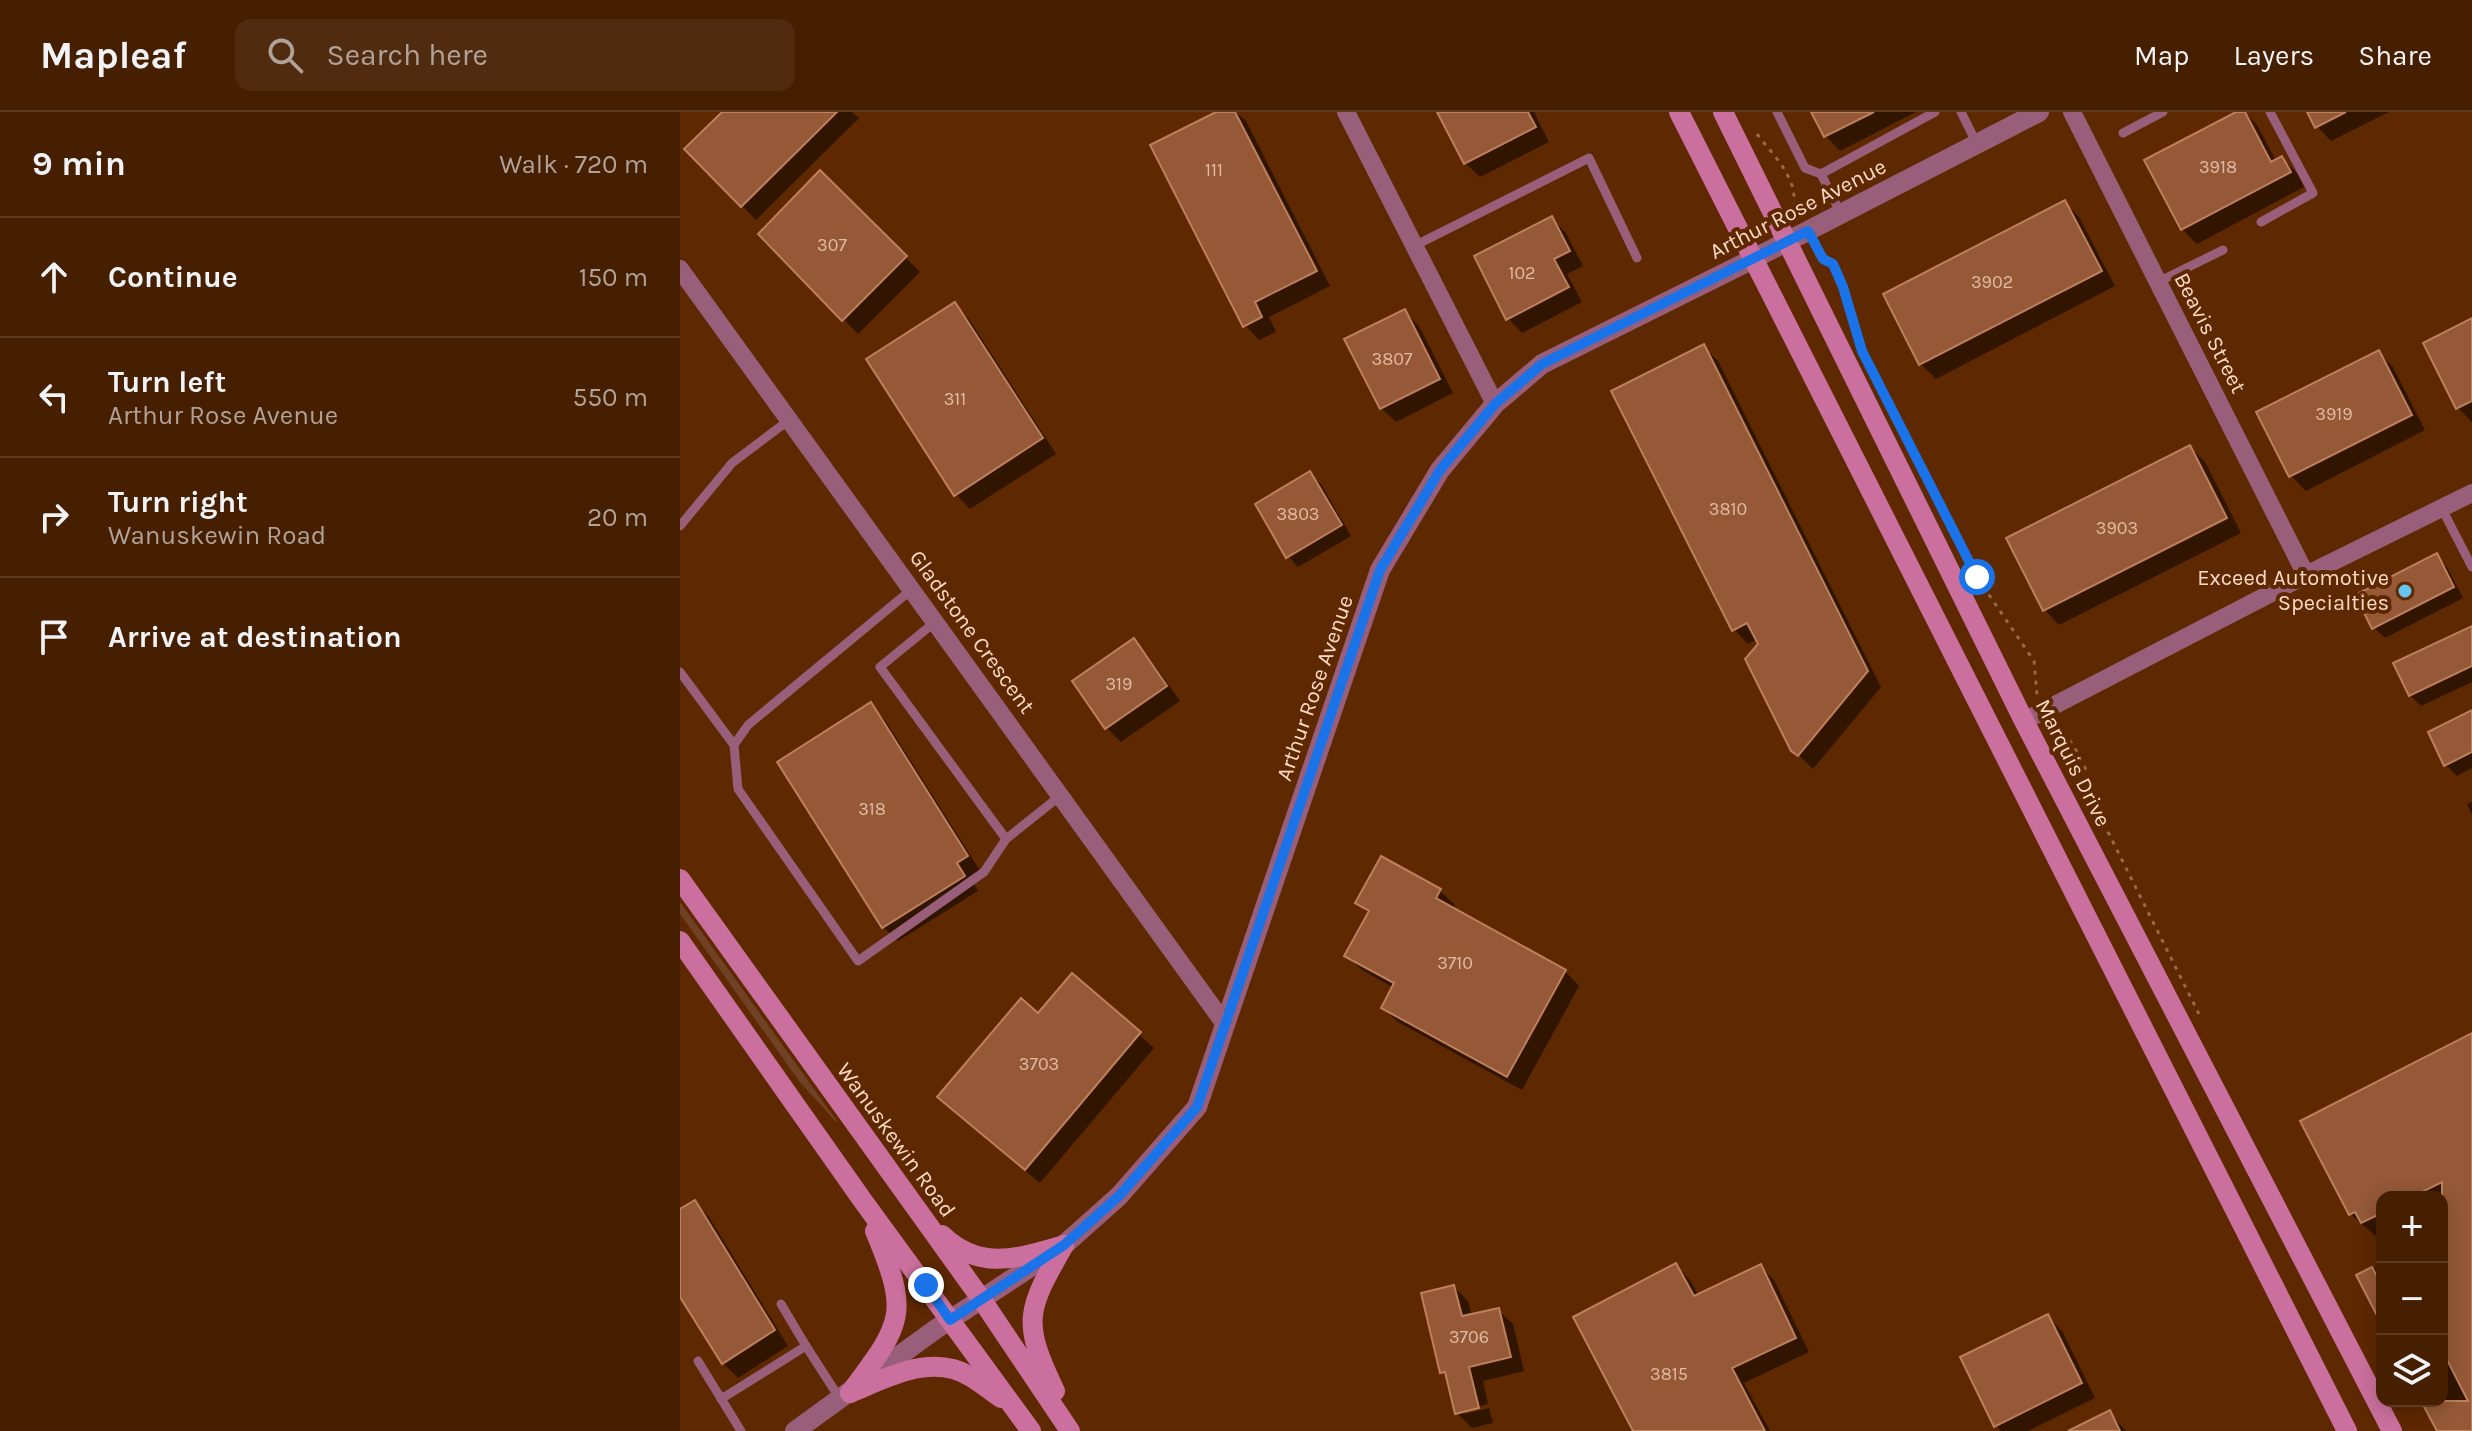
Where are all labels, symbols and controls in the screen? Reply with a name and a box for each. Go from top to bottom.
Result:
search box [235,19,795,91]
text: Mapleaf [40,33,187,78]
icon: search [263,33,307,77]
text: Search here [327,37,488,73]
text: Map [2134,39,2189,72]
text: Layers [2233,39,2314,72]
text: Share [2358,39,2432,72]
text: 9 min [32,144,126,184]
text: Walk · 720 m [499,149,648,180]
street label: Arthur Rose Avenue [1705,153,1891,265]
house number: 3918 [2199,156,2237,178]
house number: 111 [1205,159,1223,181]
house number: 307 [817,234,847,256]
icon: ahead [32,255,76,299]
text: Continue [108,259,238,295]
text: 150 m [579,262,648,293]
house number: 102 [1508,262,1536,284]
street label: Beavis Street [2168,268,2252,398]
house number: 3902 [1971,271,2013,293]
house number: 3807 [1372,348,1413,370]
text: Turn left [108,364,226,400]
icon: left [32,375,76,419]
text: 550 m [573,382,648,413]
house number: 311 [944,388,966,410]
text: Arthur Rose Avenue [108,400,338,431]
house number: 3919 [2315,403,2353,425]
text: Turn right [108,484,248,520]
icon: right [32,495,76,539]
house number: 3810 [1709,498,1747,520]
text: 20 m [587,502,648,533]
house number: 3803 [1276,503,1320,525]
house number: 3903 [2096,517,2138,539]
text: Wanuskewin Road [108,520,326,551]
street label: Gladstone Crescent [904,545,1040,719]
route start [1959,559,1995,595]
place label: Exceed Automotive Specialties [2197,565,2389,616]
marker: Exceed Automotive Specialties [2396,582,2414,600]
street label: Arthur Rose Avenue [1271,592,1359,784]
icon: arrive [32,615,76,659]
text: Arrive at destination [108,619,402,655]
house number: 319 [1105,673,1133,695]
street label: Marquis Drive [2030,695,2116,831]
house number: 318 [858,798,886,820]
house number: 3710 [1437,952,1473,974]
house number: 3703 [1019,1053,1059,1075]
street label: Wanuskewin Road [831,1058,961,1222]
map controls [2376,1191,2448,1407]
button: + [2376,1191,2448,1263]
button: − [2376,1263,2448,1335]
route end [908,1267,944,1303]
house number: 3706 [1449,1326,1489,1348]
button: layers [2376,1335,2448,1407]
house number: 3815 [1650,1363,1688,1385]

